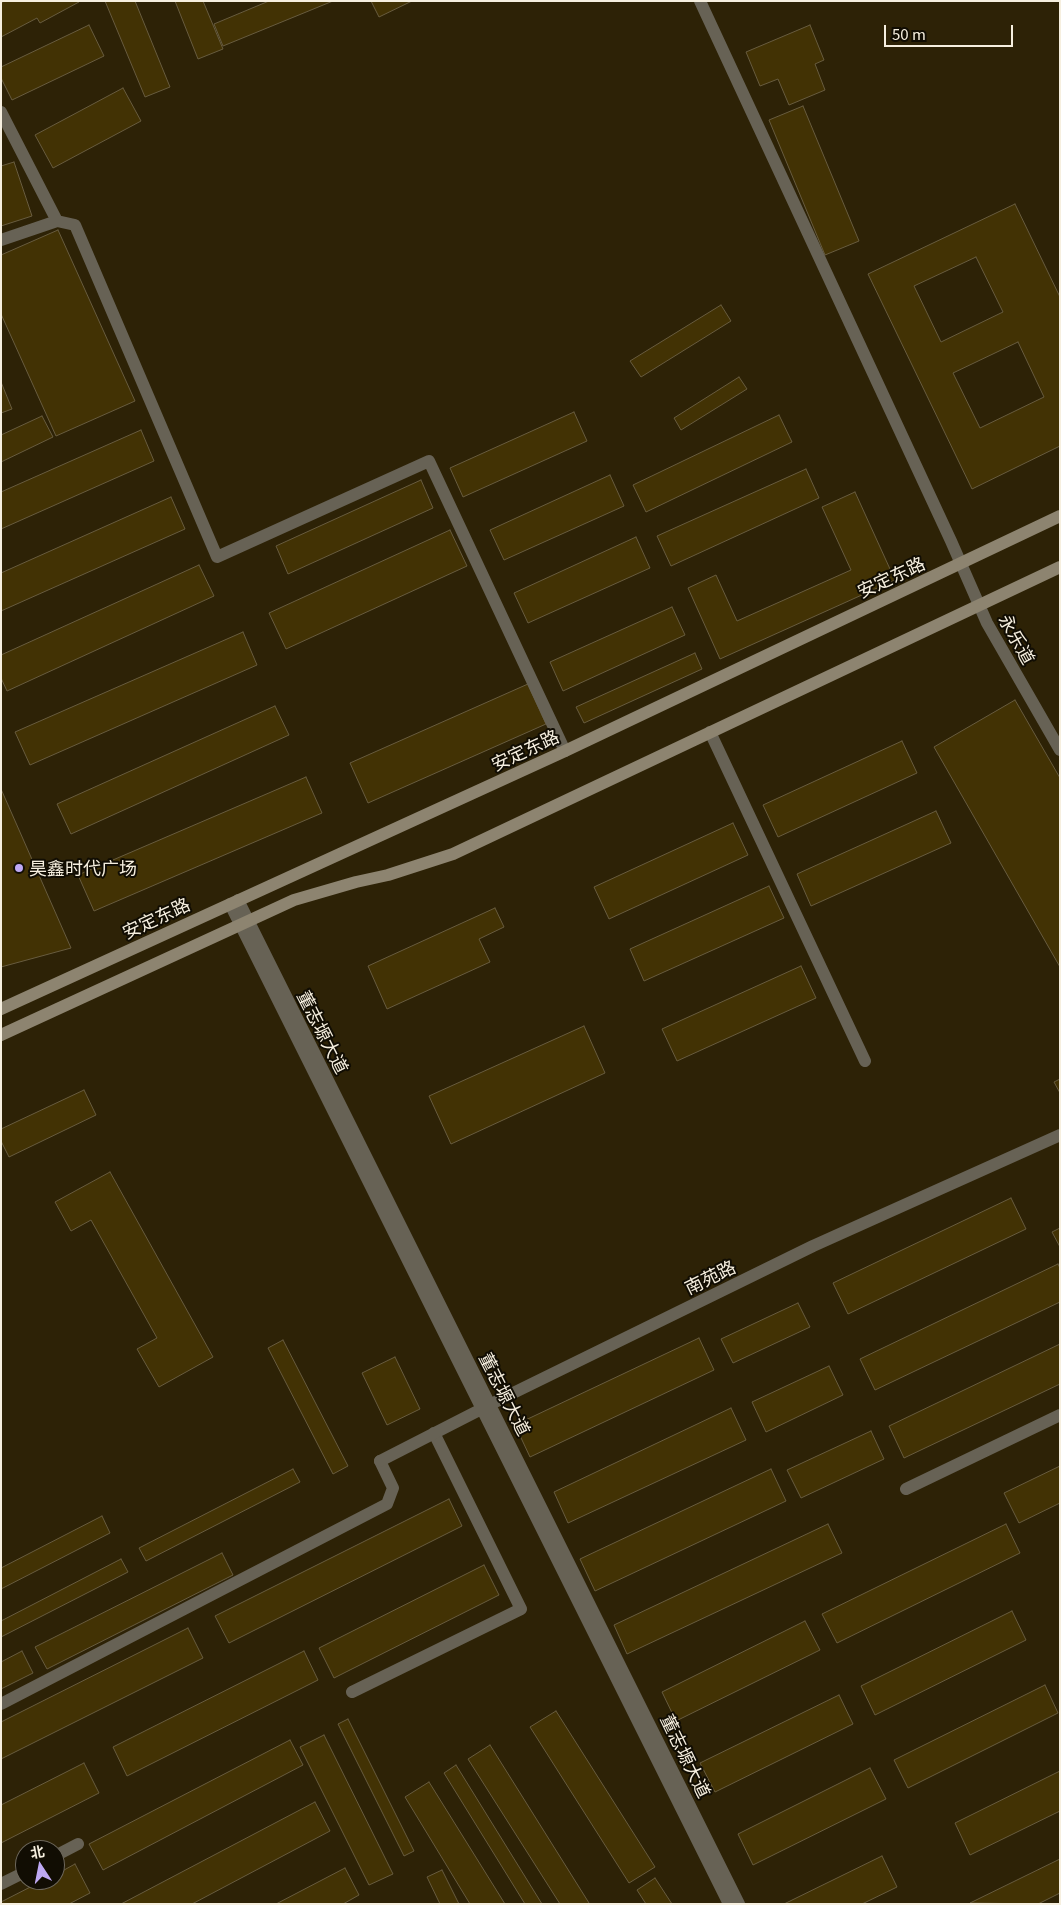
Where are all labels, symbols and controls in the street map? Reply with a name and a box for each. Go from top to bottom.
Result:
scale bar [886,15,1015,47]
text: 50 m [892,23,926,44]
street label: 安定东路 [854,552,928,602]
street label: 永乐道 [994,610,1040,668]
street label: 安定东路 [488,725,562,775]
place label: 昊鑫时代广场 [29,857,137,879]
marker: 昊鑫时代广场 [13,862,25,874]
street label: 安定东路 [119,893,193,943]
street label: 董志塬大道 [293,987,353,1077]
street label: 南苑路 [681,1255,739,1299]
street label: 董志塬大道 [475,1349,535,1439]
street label: 董志塬大道 [657,1711,715,1801]
north arrow [15,1840,65,1890]
text: 北 [29,1840,46,1862]

